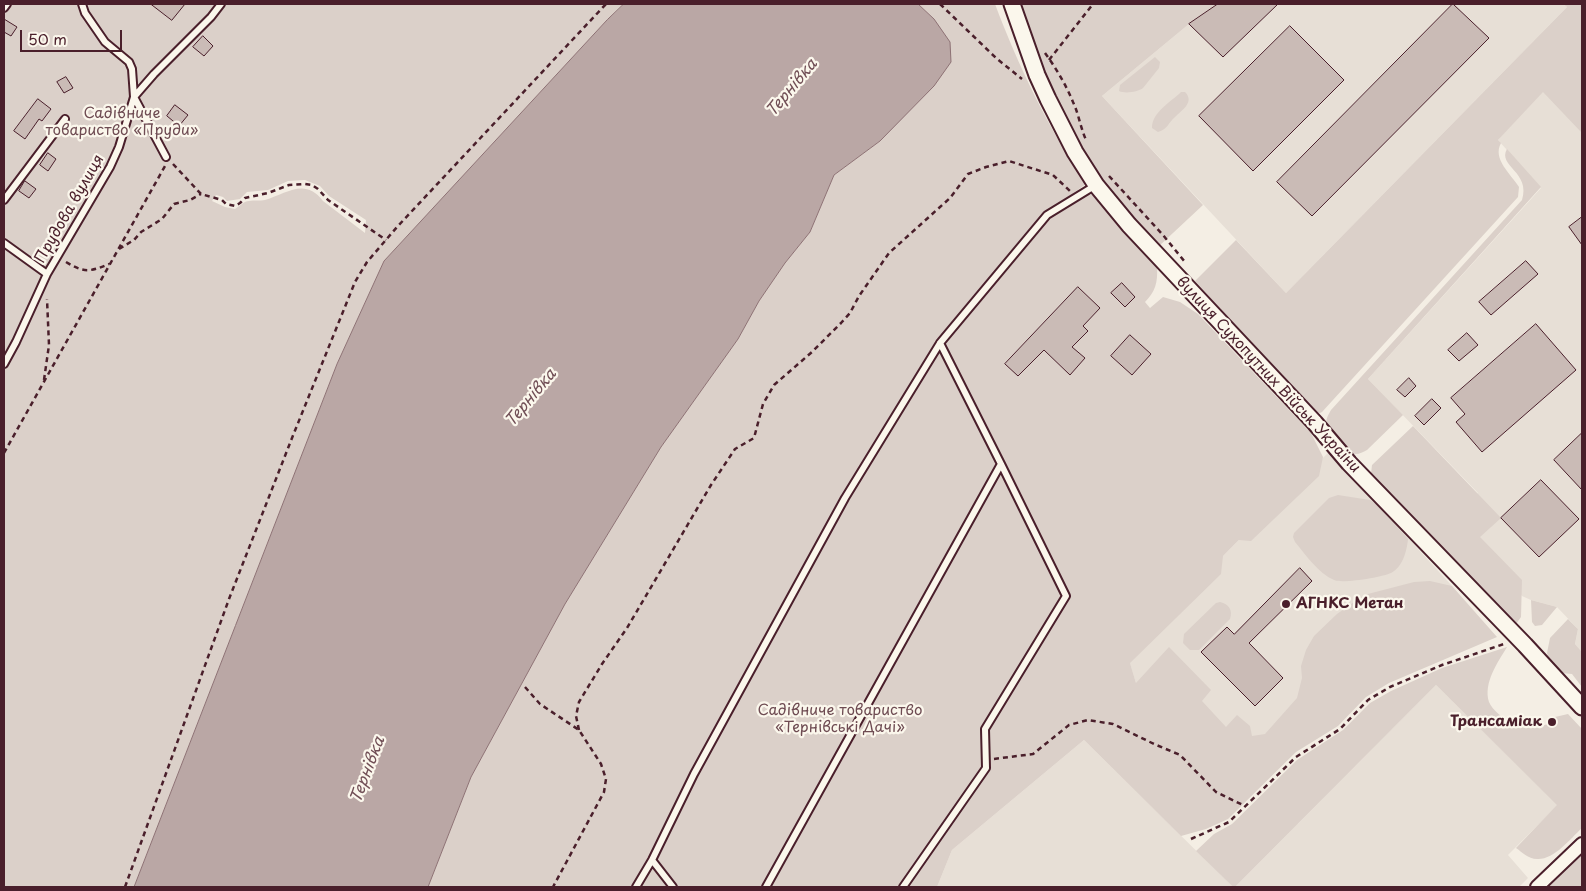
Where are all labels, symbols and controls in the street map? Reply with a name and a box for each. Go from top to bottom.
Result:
scale bar [22,20,125,52]
text: 50 m [28,27,67,50]
water label: Тернівка [762,55,822,121]
park label: Садівниче товариство «Пруди» [46,105,198,140]
street label: Прудова вулиця [32,152,108,266]
street label: вулиця Сухопутних Військ України [1172,273,1364,477]
water label: Тернівка [501,365,561,431]
place label: АГНКС Метан [1296,595,1404,613]
marker: АГНКС Метан [1280,598,1292,610]
park label: Садівниче товариство «Тернівські Дачі» [758,702,922,737]
place label: Трансаміак [1450,713,1542,731]
marker: Трансаміак [1546,716,1558,728]
water label: Тернівка [347,734,389,806]

